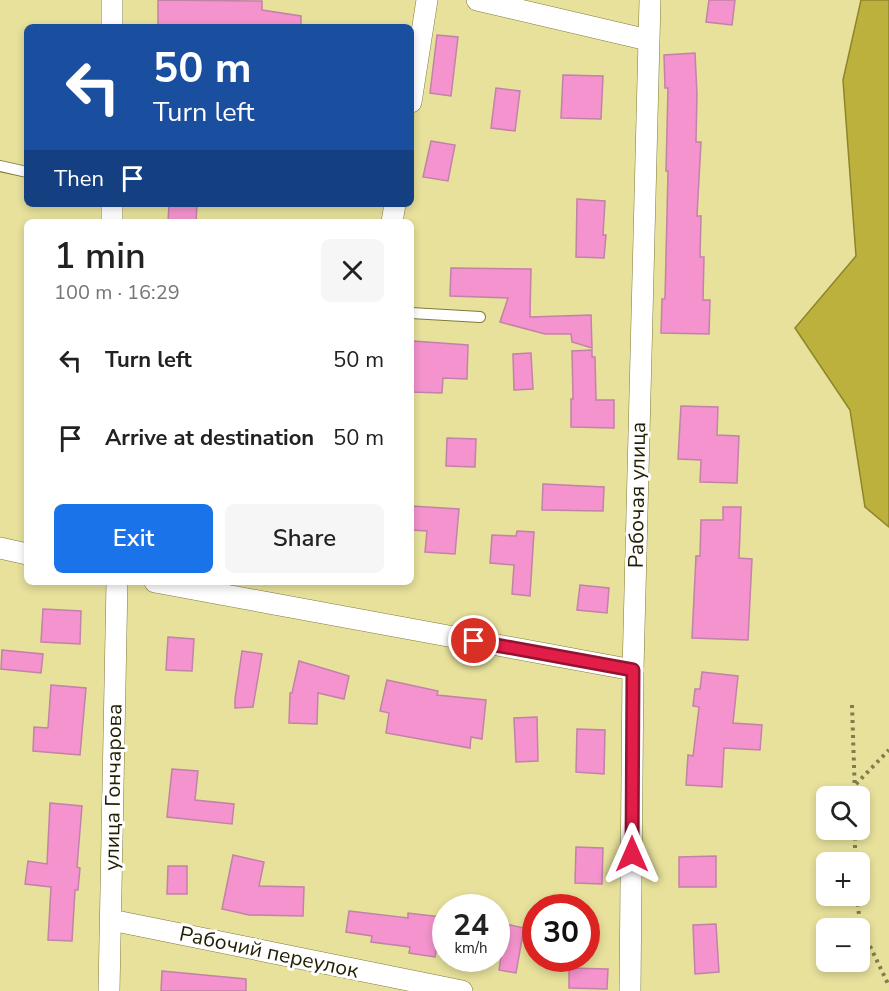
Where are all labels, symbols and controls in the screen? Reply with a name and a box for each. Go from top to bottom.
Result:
text: 50 m [153,40,252,97]
icon: left [54,48,132,126]
text: Turn left [153,94,254,131]
icon: arrive [116,162,149,195]
text: Then [54,164,104,194]
text: 1 min [54,232,146,281]
button: close [321,239,384,302]
text: 100 m · 16:29 [54,279,180,306]
icon: left [54,344,87,377]
text: Turn left [105,345,192,375]
text: 50 m [333,345,384,375]
icon: arrive [54,422,87,455]
street label: Рабочая улица [622,422,652,568]
text: Arrive at destination [105,423,314,453]
text: 50 m [333,423,384,453]
button: Exit [54,504,213,573]
button: Share [225,504,384,573]
pin [448,615,499,666]
icon: arrive [457,624,490,657]
street label: улица Гончарова [98,703,128,871]
map controls [816,786,870,972]
button: search [816,786,870,840]
position arrow [600,822,664,886]
button: + [816,852,870,906]
speed limit sign: 30 [522,894,600,972]
text: 24 [453,905,489,946]
button: − [816,918,870,972]
street label: Рабочий переулок [177,919,362,985]
text: km/h [454,938,488,958]

